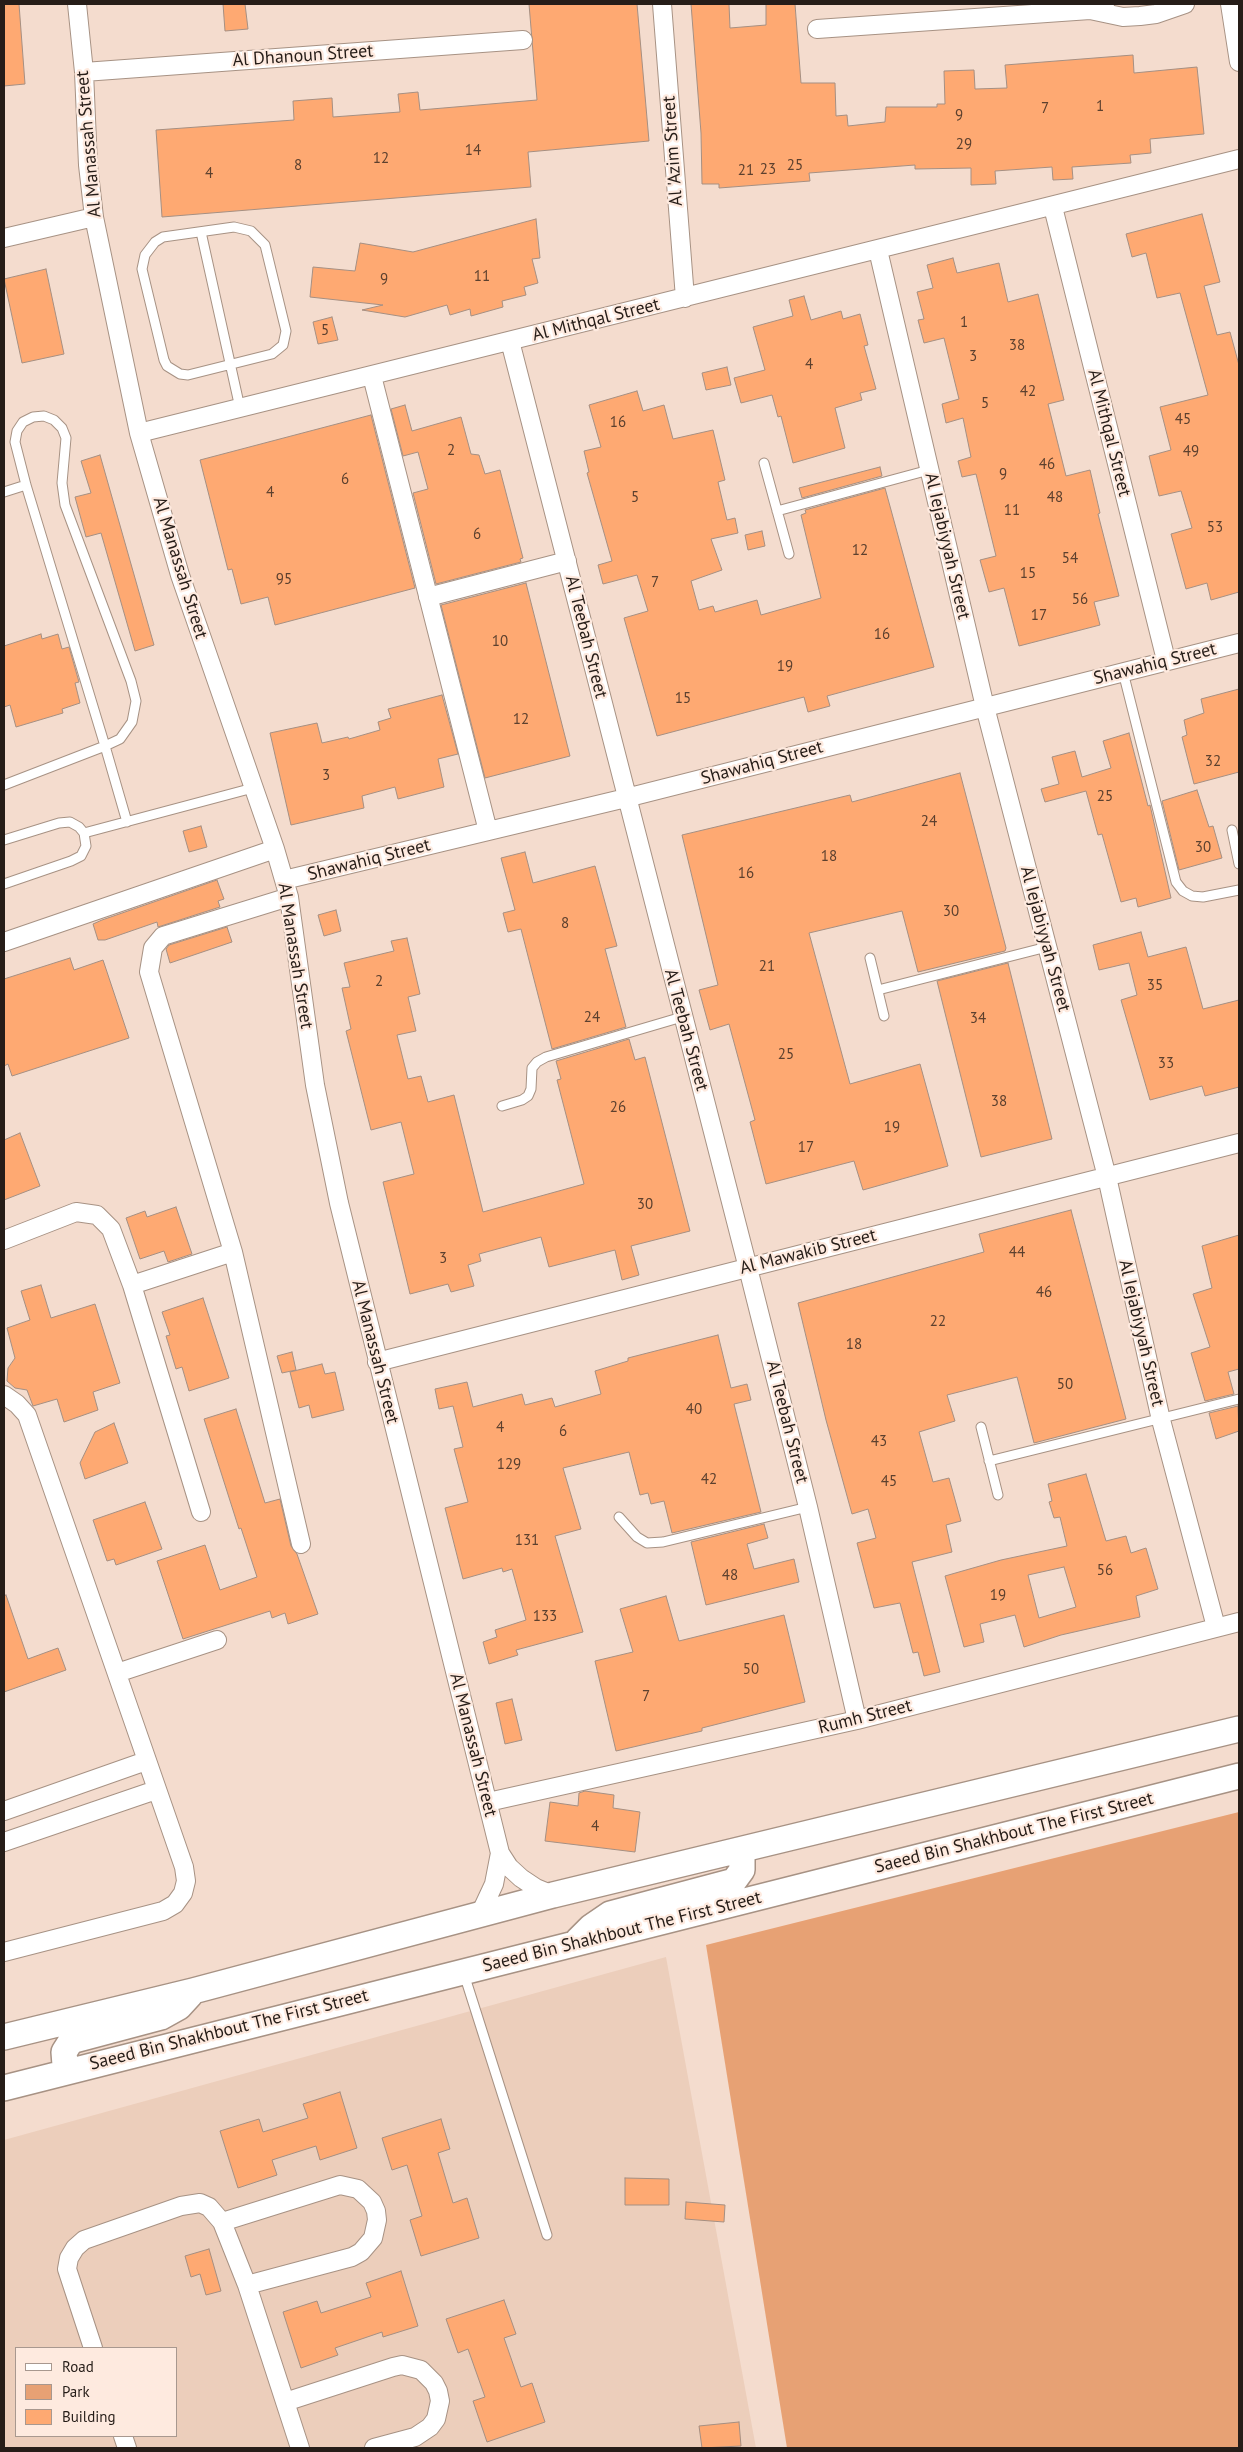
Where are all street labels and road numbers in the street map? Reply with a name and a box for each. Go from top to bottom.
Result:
street label: Al Dhanoun Street [232,40,374,72]
street label: Al Manassah Street [72,70,106,218]
street label: Al 'Azim Street [658,95,688,207]
street label: Al Mithqal Street [530,294,662,346]
street label: Al Mithqal Street [1083,367,1135,499]
street label: Al Iejabiyyah Street [920,471,974,621]
street label: Al Manassah Street [148,494,212,642]
street label: Al Teebah Street [560,573,612,701]
street label: Shawahiq Street [1091,638,1219,690]
street label: Shawahiq Street [699,736,825,790]
street label: Shawahiq Street [305,834,433,886]
street label: Al Iejabiyyah Street [1015,864,1075,1014]
street label: Al Manassah Street [273,882,317,1030]
street label: Al Teebah Street [659,967,713,1093]
street label: Al Mawakib Street [738,1225,878,1279]
street label: Al Iejabiyyah Street [1114,1258,1168,1408]
street label: Al Manassah Street [347,1278,403,1426]
street label: Al Teebah Street [761,1358,813,1486]
street label: Al Manassah Street [445,1671,501,1819]
street label: Rumh Street [816,1695,914,1739]
street label: Saeed Bin Shakhbout The First Street [872,1788,1156,1878]
street label: Saeed Bin Shakhbout The First Street [480,1887,764,1977]
street label: Saeed Bin Shakhbout The First Street [87,1985,371,2075]

